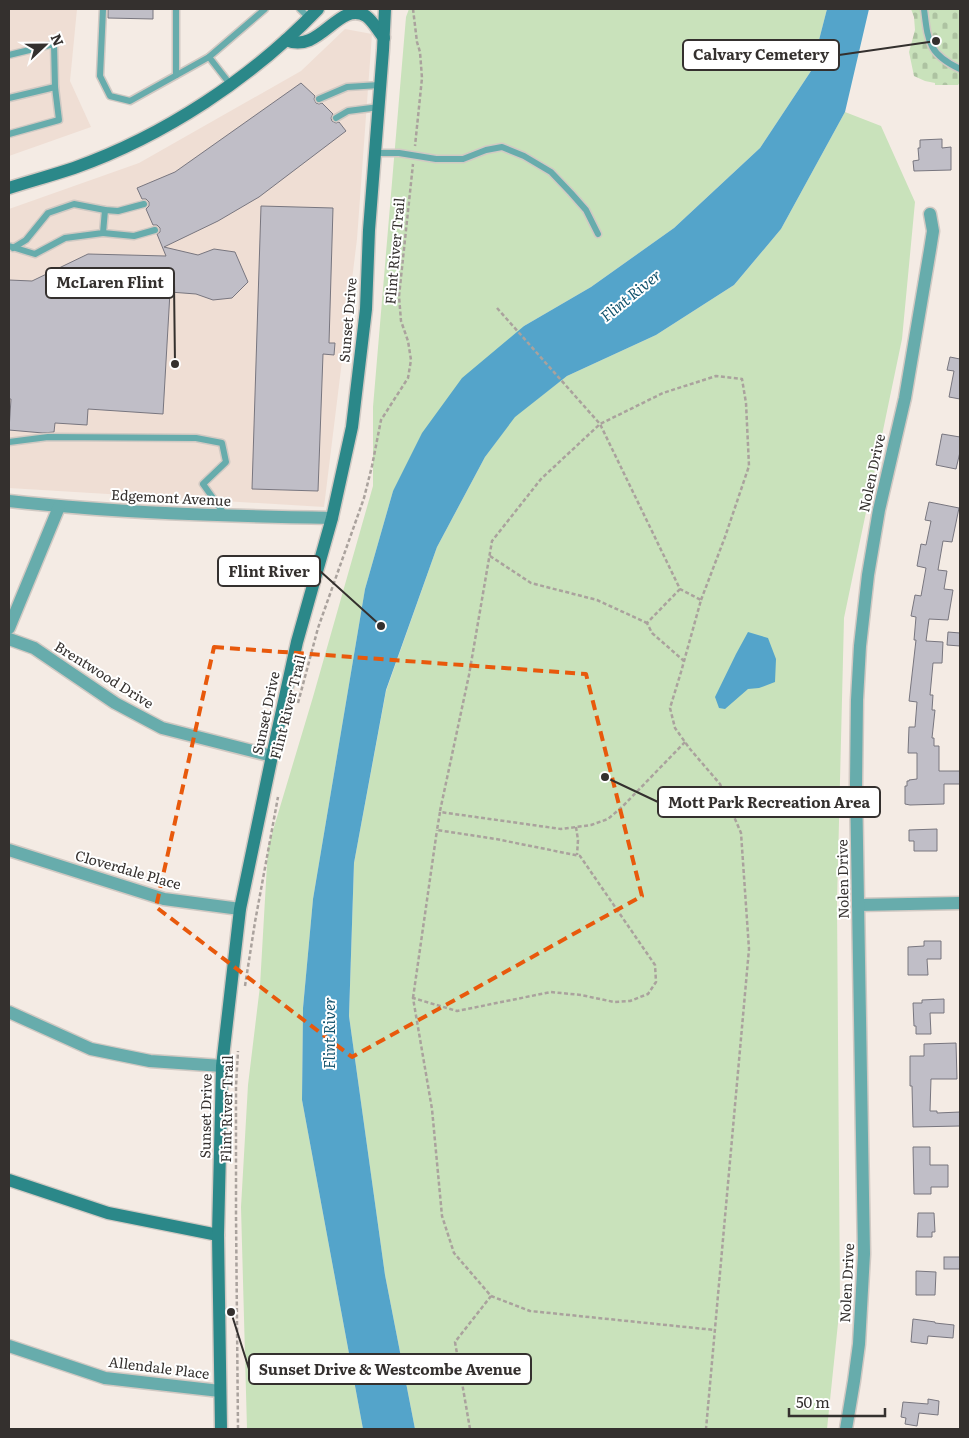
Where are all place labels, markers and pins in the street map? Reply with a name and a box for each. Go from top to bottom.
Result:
callout: Calvary Cemetery [683,40,839,70]
callout: McLaren Flint [46,268,174,298]
callout: Flint River [218,556,320,586]
callout: Mott Park Recreation Area [658,787,880,817]
callout: Sunset Drive & Westcombe Avenue [249,1354,531,1384]

